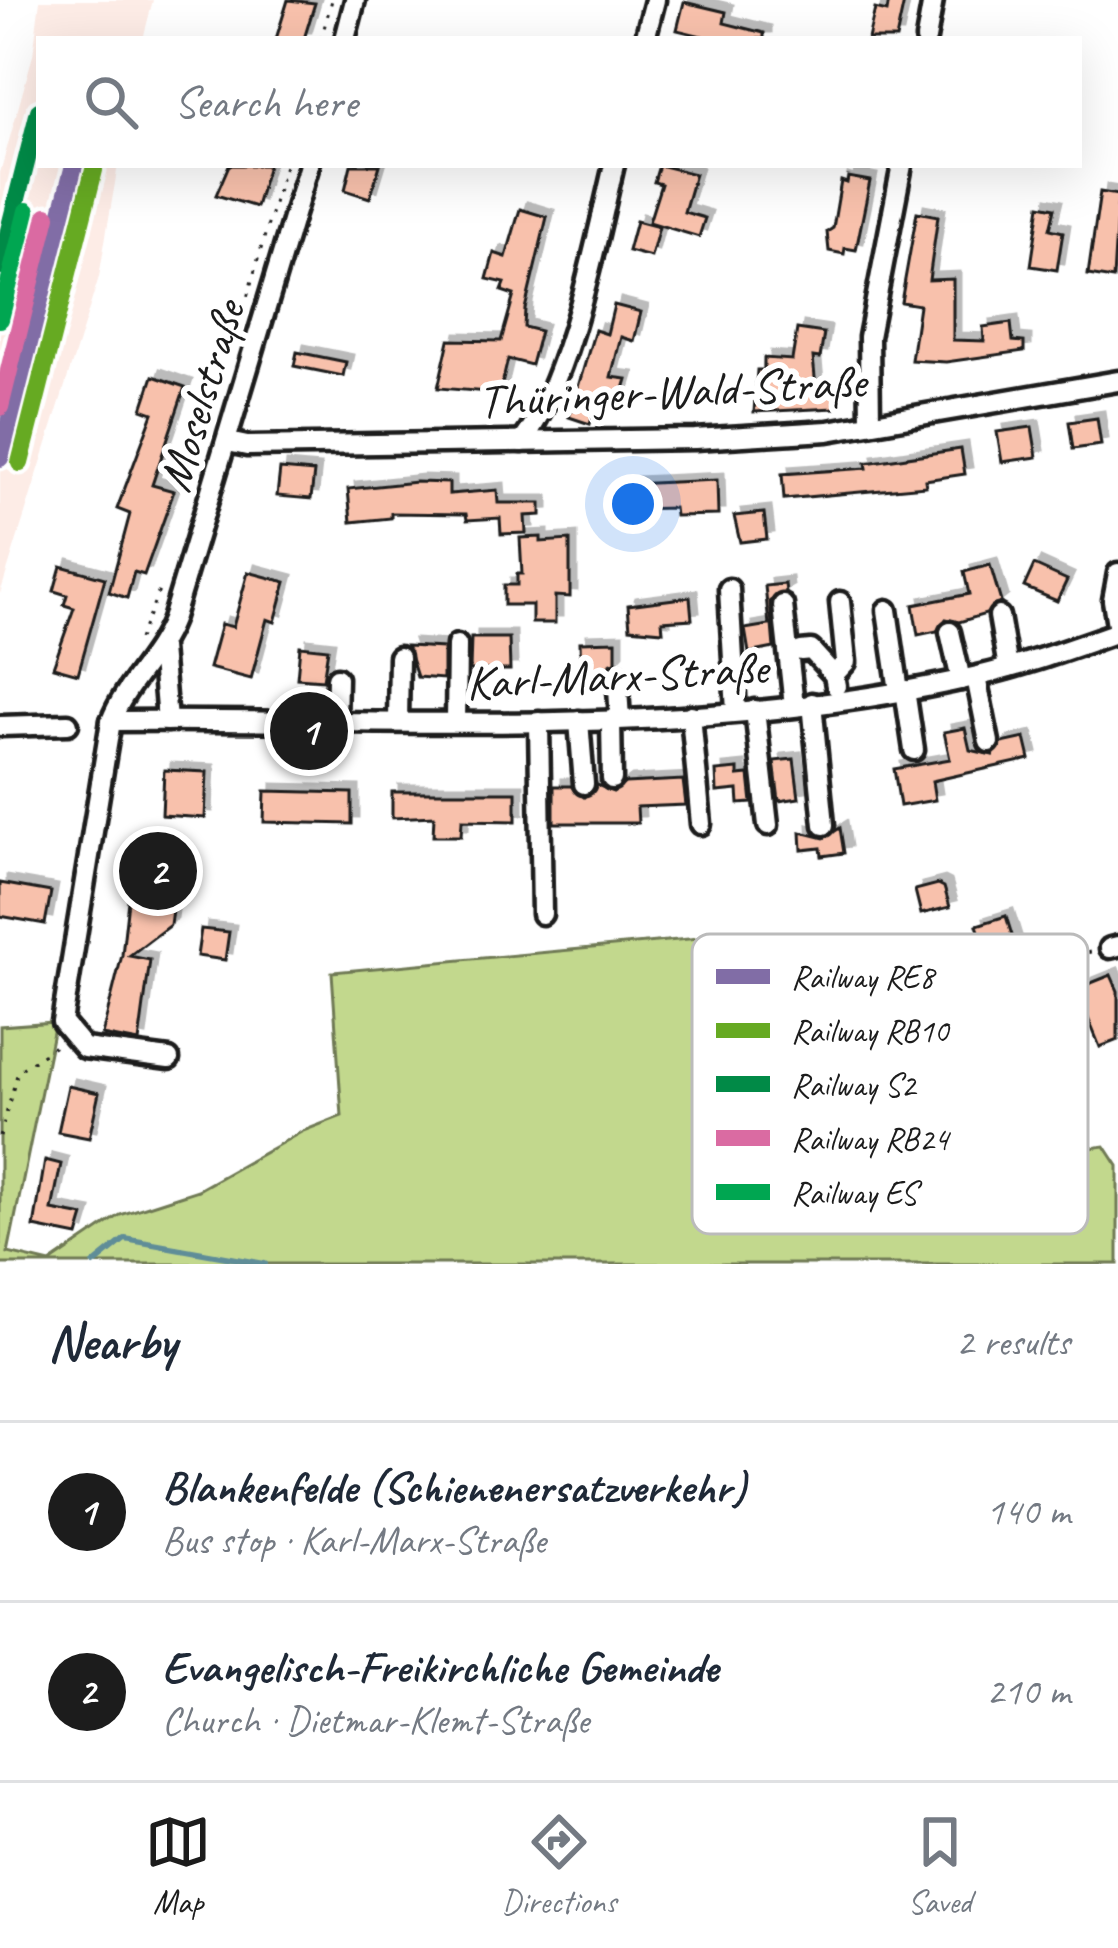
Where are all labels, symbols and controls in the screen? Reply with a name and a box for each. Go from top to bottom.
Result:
search box [36,36,1082,168]
icon: search [78,69,144,135]
text: Search here [174,74,357,131]
street label: Moselstraße [144,291,259,498]
street label: Thüringer-Wald-Straße [477,351,871,431]
your location [603,474,663,534]
street label: Karl-Marx-Straße [465,637,773,713]
pin: 1 [270,686,348,776]
pin: 2 [119,826,197,916]
legend [692,934,1088,1234]
text: Railway RE8 [791,956,937,998]
text: Railway RB10 [791,1010,951,1052]
text: Railway S2 [791,1064,918,1106]
text: Railway RB24 [791,1118,952,1160]
text: Railway ES [791,1172,923,1214]
text: Nearby [48,1310,176,1374]
text: 2 results [956,1318,1070,1367]
text: Blankenfelde (Schienenersatzverkehr) [162,1459,746,1516]
text: 1 [78,1487,96,1536]
text: 140 m [986,1487,1070,1536]
text: Bus stop · Karl-Marx-Straße [162,1516,546,1565]
text: Evangelisch-Freikirchliche Gemeinde [162,1639,718,1696]
text: 2 [78,1667,96,1716]
text: 210 m [986,1667,1070,1716]
text: Church · Dietmar-Klemt-Straße [162,1696,589,1745]
tab: Map [145,1809,211,1923]
tab: Directions [502,1809,616,1923]
tab: Saved [907,1809,973,1923]

